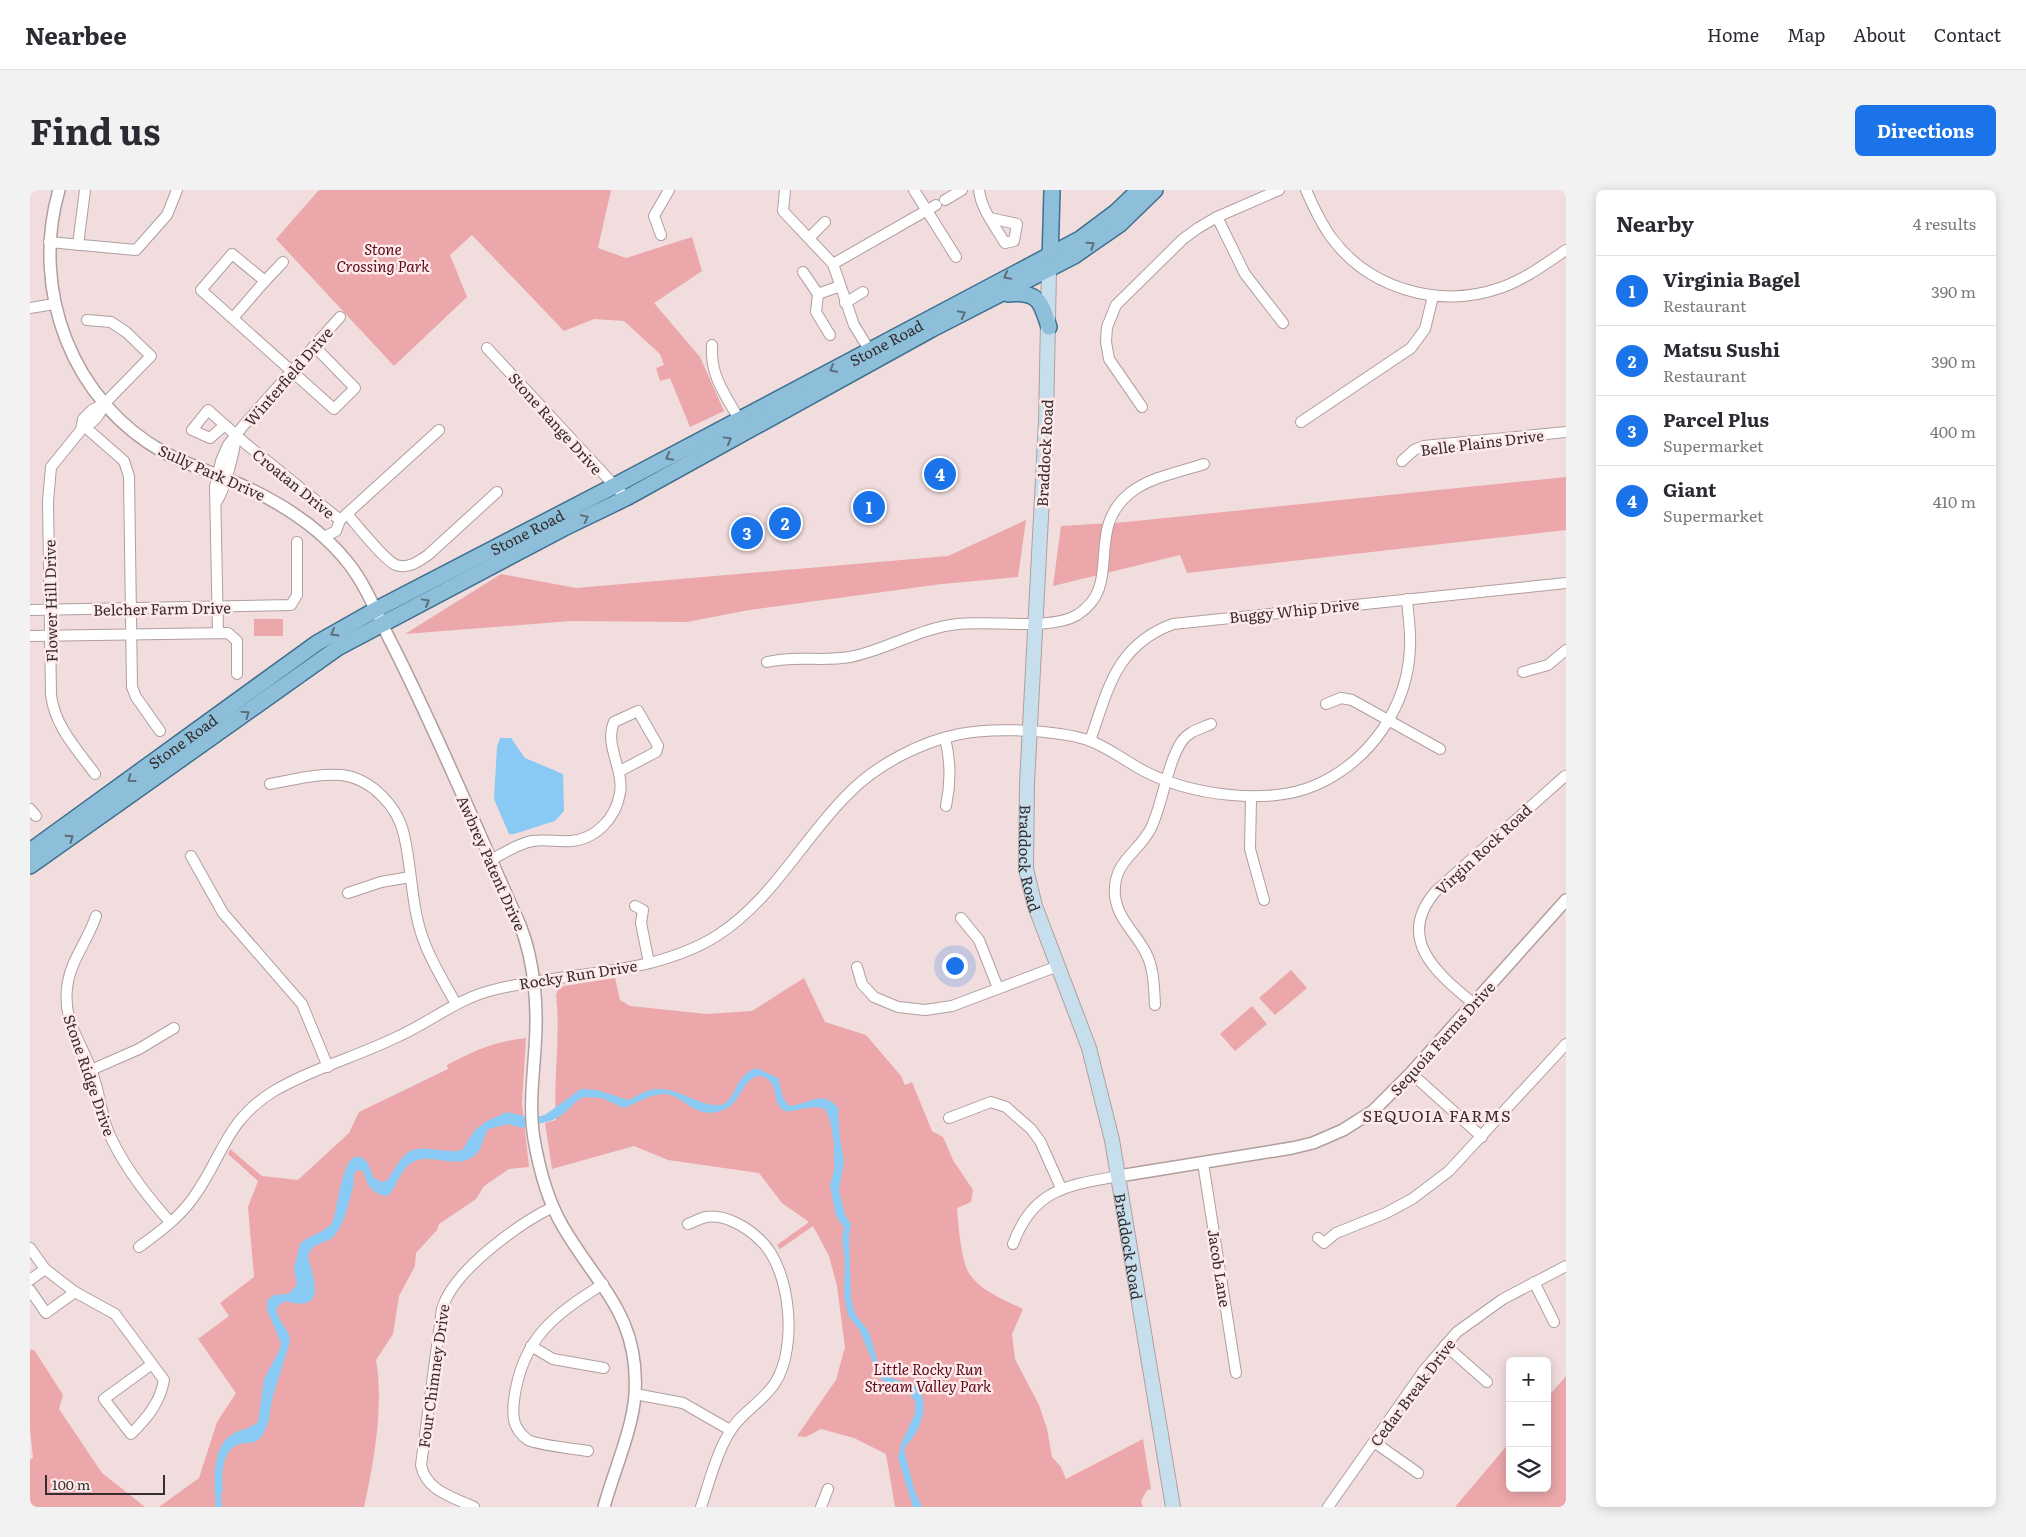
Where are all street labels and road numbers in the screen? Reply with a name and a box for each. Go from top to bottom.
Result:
street label: Stone Road [845,313,927,371]
street label: Winterfield Drive [238,321,338,431]
street label: Stone Range Drive [504,367,608,479]
street label: Braddock Road [1030,399,1058,507]
street label: Belle Plains Drive [1419,423,1545,461]
street label: Sully Park Drive [155,438,269,506]
street label: Croatan Drive [248,443,340,524]
street label: Stone Road [486,503,568,560]
street label: Flower Hill Drive [37,539,63,663]
street label: Buggy Whip Drive [1228,592,1360,628]
street label: Belcher Farm Drive [93,595,231,621]
street label: Stone Road [143,708,222,774]
street label: Awbrey Patent Drive [452,792,532,935]
street label: Virgin Rock Road [1430,798,1536,900]
street label: Braddock Road [1014,804,1048,915]
street label: Rocky Run Drive [517,953,639,995]
street label: Sequoia Farms Drive [1384,975,1500,1100]
street label: Stone Ridge Drive [58,1011,122,1139]
street label: Braddock Road [1109,1191,1150,1301]
street label: Jacob Lane [1202,1227,1238,1309]
street label: Four Chimney Drive [412,1302,455,1449]
street label: Cedar Break Drive [1364,1333,1460,1451]

